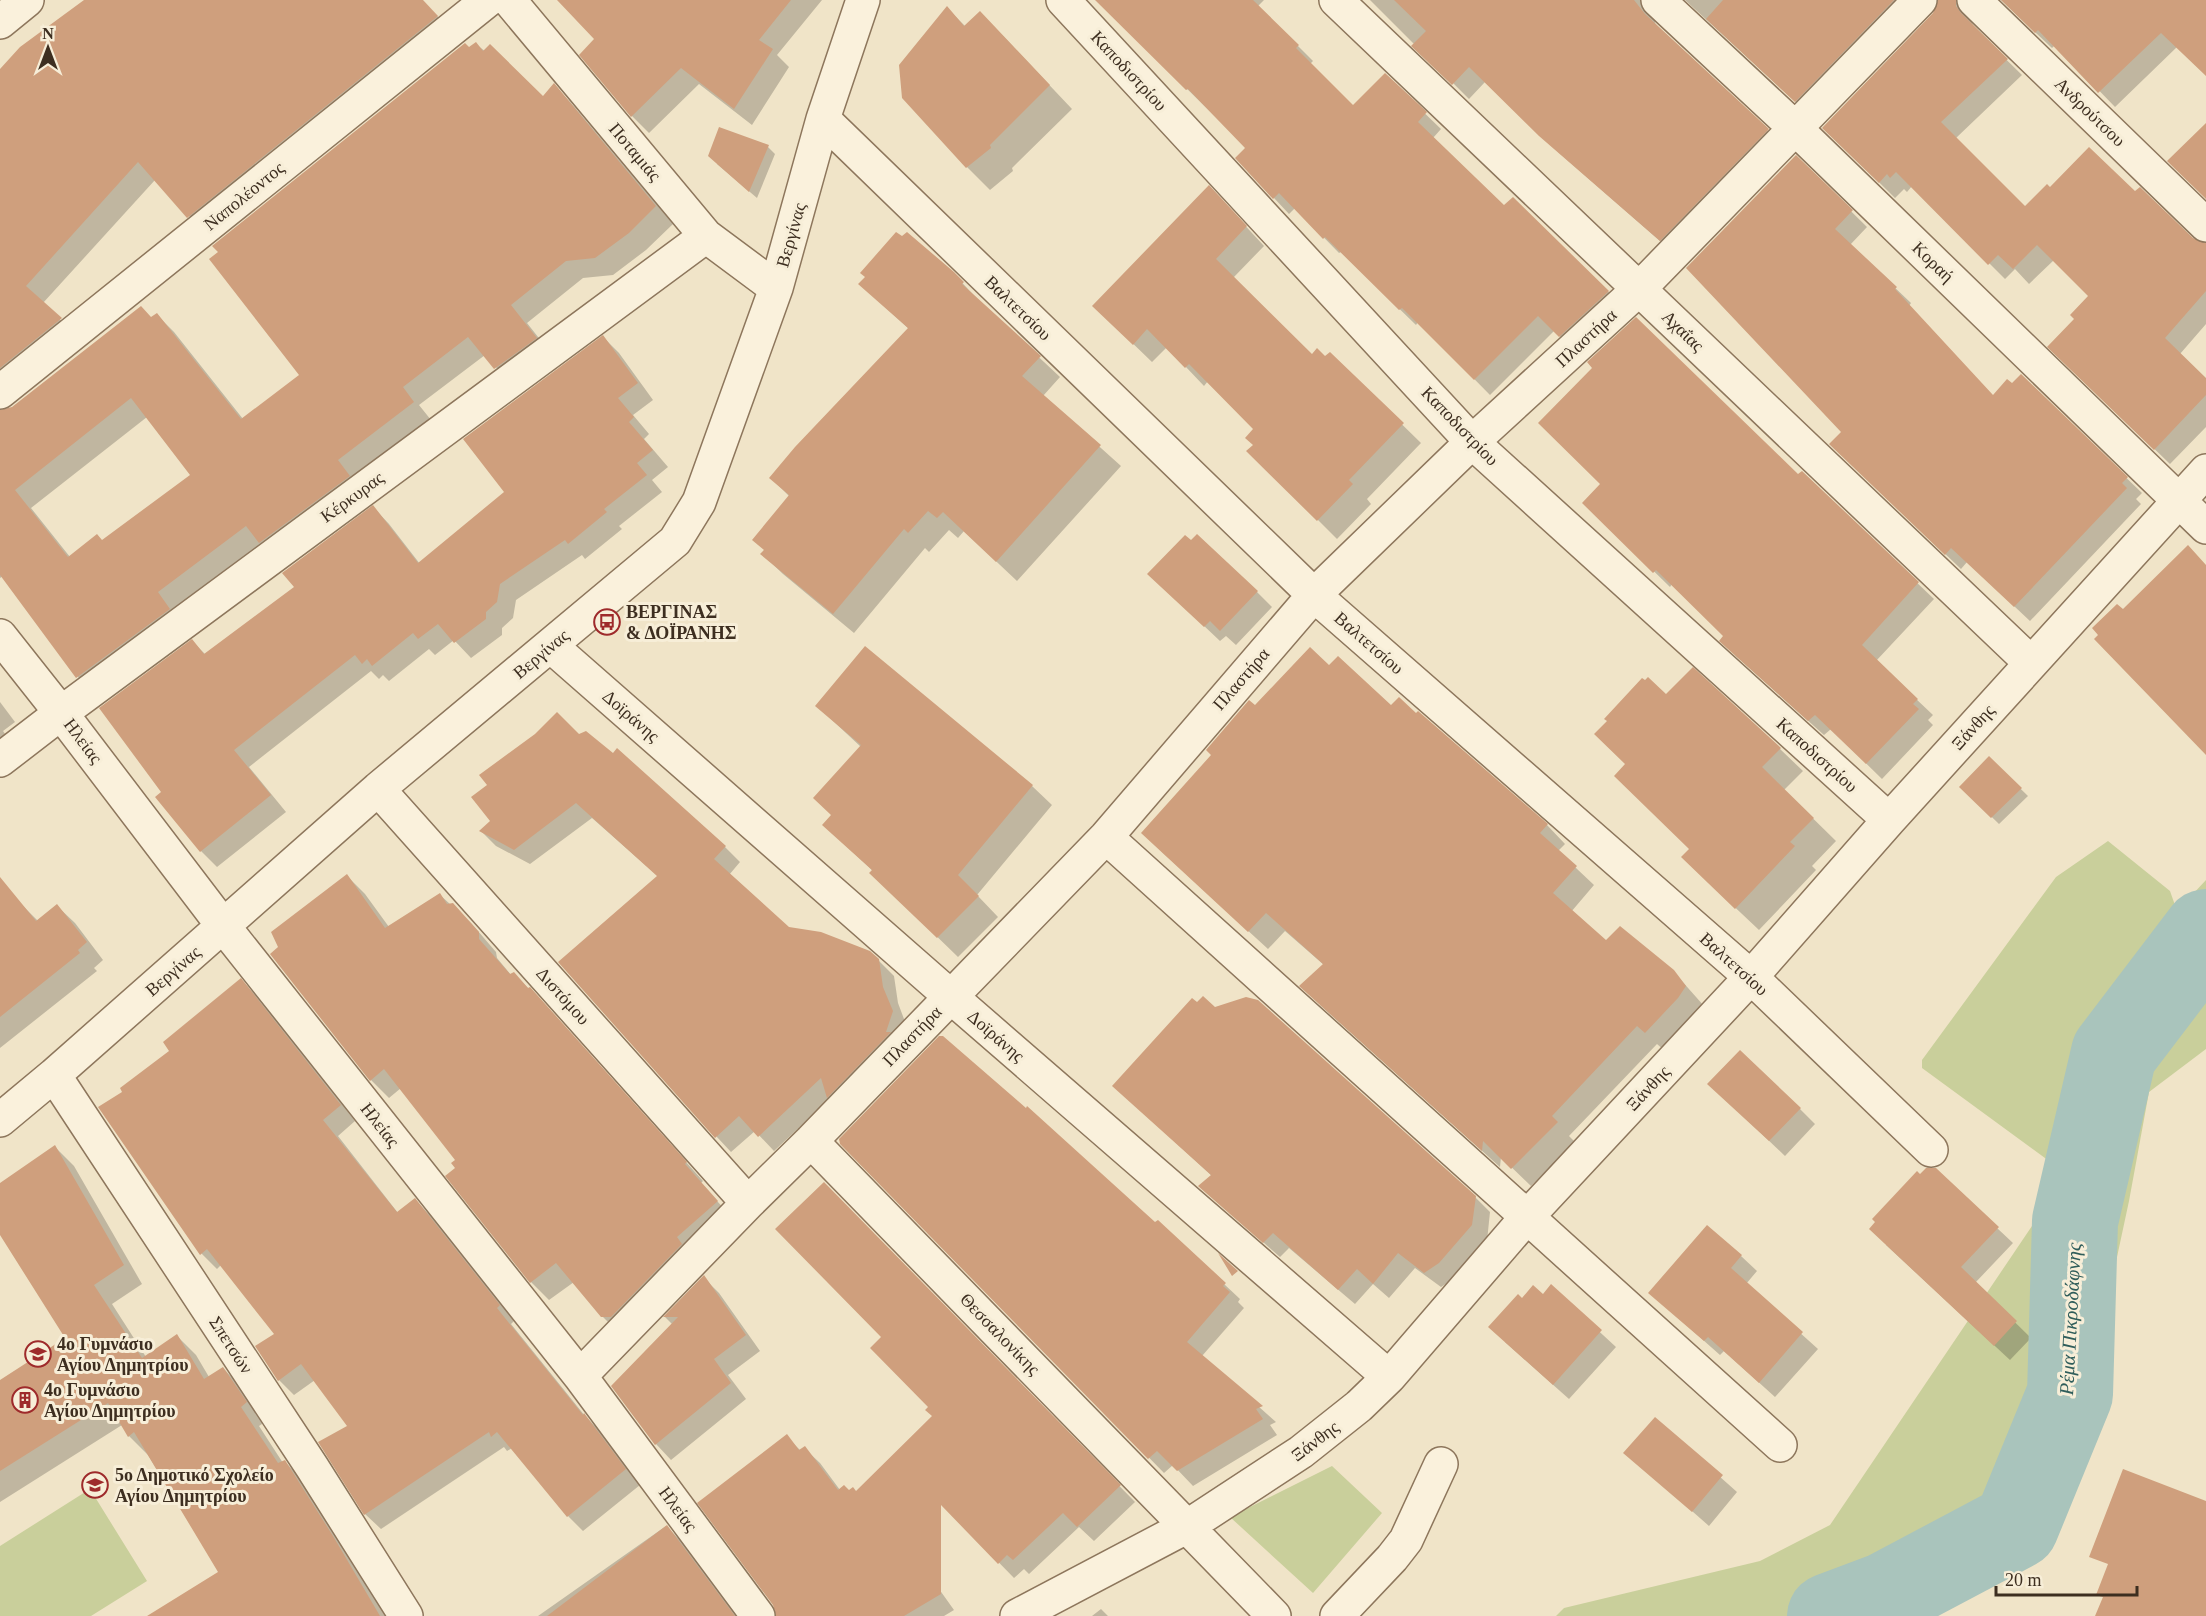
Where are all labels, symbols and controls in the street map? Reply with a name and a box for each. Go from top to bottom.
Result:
north arrow [18,18,78,78]
text: N [42,25,54,42]
street label: Καποδιστρίου [1087,27,1171,115]
street label: Ανδρούτσου [2051,74,2129,151]
street label: Ποταμιάς [605,119,665,185]
street label: Ναπολέοντος [200,158,288,234]
street label: Βεργίνας [772,200,810,270]
street label: Κοραή [1908,237,1958,287]
street label: Βαλτετσίου [981,271,1055,345]
street label: Πλαστήρα [1551,304,1621,371]
street label: Αχαΐας [1658,306,1708,356]
street label: Καποδιστρίου [1417,382,1503,470]
street label: Κέρκυρας [317,467,387,527]
place label: ΒΕΡΓΙΝΑΣ & ΔΟΪΡΑΝΗΣ [626,602,736,643]
bus stop icon: ΒΕΡΓΙΝΑΣ & ΔΟΪΡΑΝΗΣ [592,607,622,637]
street label: Βαλτετσίου [1330,608,1408,678]
street label: Βεργίνας [509,625,573,683]
street label: Πλαστήρα [1209,643,1274,714]
street label: Δοϊράνης [599,686,663,746]
street label: Ξάνθης [1947,700,1999,754]
street label: Καποδιστρίου [1772,713,1862,797]
street label: Ηλείας [60,715,106,767]
street label: Βαλτετσίου [1696,928,1772,1000]
street label: Βεργίνας [142,942,204,1000]
street label: Διστόμου [532,963,594,1029]
street label: Πλαστήρα [878,1001,946,1070]
street label: Δοϊράνης [964,1006,1028,1066]
street label: Ξάνθης [1622,1061,1674,1115]
street label: Ηλείας [357,1099,403,1151]
water label: Ρέμα Πικροδάφνης [2055,1241,2086,1397]
street label: Θεσσαλονίκης [956,1289,1044,1379]
street label: Σπετσών [205,1313,257,1377]
place label: 4ο Γυμνάσιο Αγίου Δημητρίου [57,1334,189,1375]
school or university icon: 4ο Γυμνάσιο Αγίου Δημητρίου [23,1339,53,1369]
place label: 4o Γυμνάσιο Αγίου Δημητρίου [44,1380,176,1421]
building icon: 4o Γυμνάσιο Αγίου Δημητρίου [10,1385,40,1415]
street label: Ξάνθης [1287,1417,1343,1465]
place label: 5ο Δημοτικό Σχολείο Αγίου Δημητρίου [115,1465,274,1506]
school or university icon: 5ο Δημοτικό Σχολείο Αγίου Δημητρίου [80,1470,110,1500]
street label: Ηλείας [655,1483,701,1535]
scale bar [1996,1559,2137,1597]
text: 20 m [2005,1570,2042,1590]

